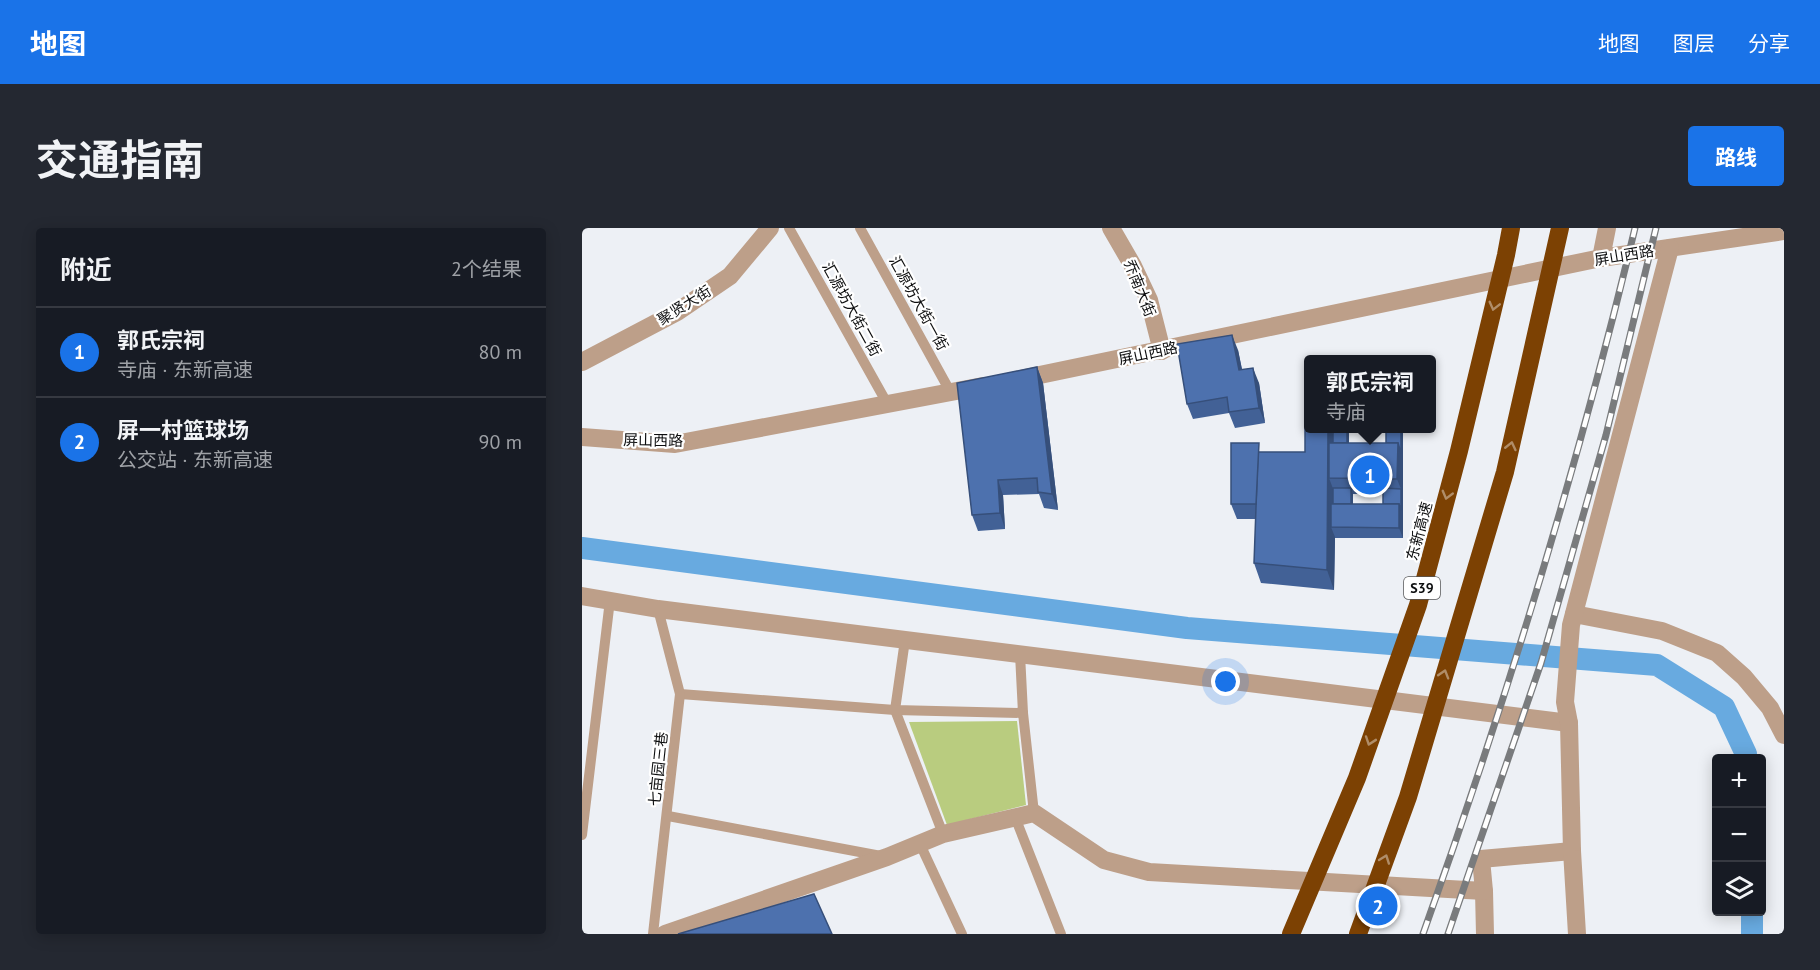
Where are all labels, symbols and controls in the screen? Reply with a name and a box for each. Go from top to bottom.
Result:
text: 地图 [30,25,86,62]
text: 地图 [1598,30,1640,57]
text: 图层 [1673,30,1715,57]
text: 分享 [1748,30,1790,57]
button: 路线 [1688,126,1784,186]
text: 交通指南 [36,132,204,187]
street label: 屏山西路 [1593,241,1655,269]
street label: 汇源坊大街一街 [885,252,953,354]
text: 附近 [60,253,112,286]
text: 2个结果 [451,256,522,282]
street label: 乔南大街 [1120,257,1160,319]
street label: 汇源坊大街二街 [818,258,886,360]
street label: 聚贤大街 [654,281,714,329]
one-way arrow [1489,300,1502,310]
text: 郭氏宗祠 [117,326,205,354]
street label: 屏山西路 [1117,337,1179,369]
text: 1 [74,339,85,365]
text: 80 m [479,339,522,365]
popup [1304,355,1436,433]
text: 寺庙 · 东新高速 [117,357,253,383]
text: 郭氏宗祠 [1326,368,1414,396]
text: 寺庙 [1326,399,1366,425]
text: 屏一村篮球场 [117,416,249,444]
text: 2 [74,429,85,455]
text: 90 m [479,429,522,455]
street label: 屏山西路 [623,430,683,450]
one-way arrow [1503,441,1516,451]
text: 公交站 · 东新高速 [117,447,273,473]
pin: 1 [1350,452,1390,498]
one-way arrow [1442,490,1455,500]
street label: 东新高速 [1402,500,1436,562]
road number: S39 [1404,577,1440,599]
your location [1211,667,1240,696]
one-way arrow [1437,669,1449,680]
street label: 七亩园三巷 [645,731,671,807]
one-way arrow [1364,735,1377,746]
map controls [1712,754,1766,916]
button: + [1712,754,1766,808]
button: − [1712,808,1766,862]
one-way arrow [1378,854,1391,865]
button: layers [1712,862,1766,916]
pin: 2 [1358,884,1398,928]

